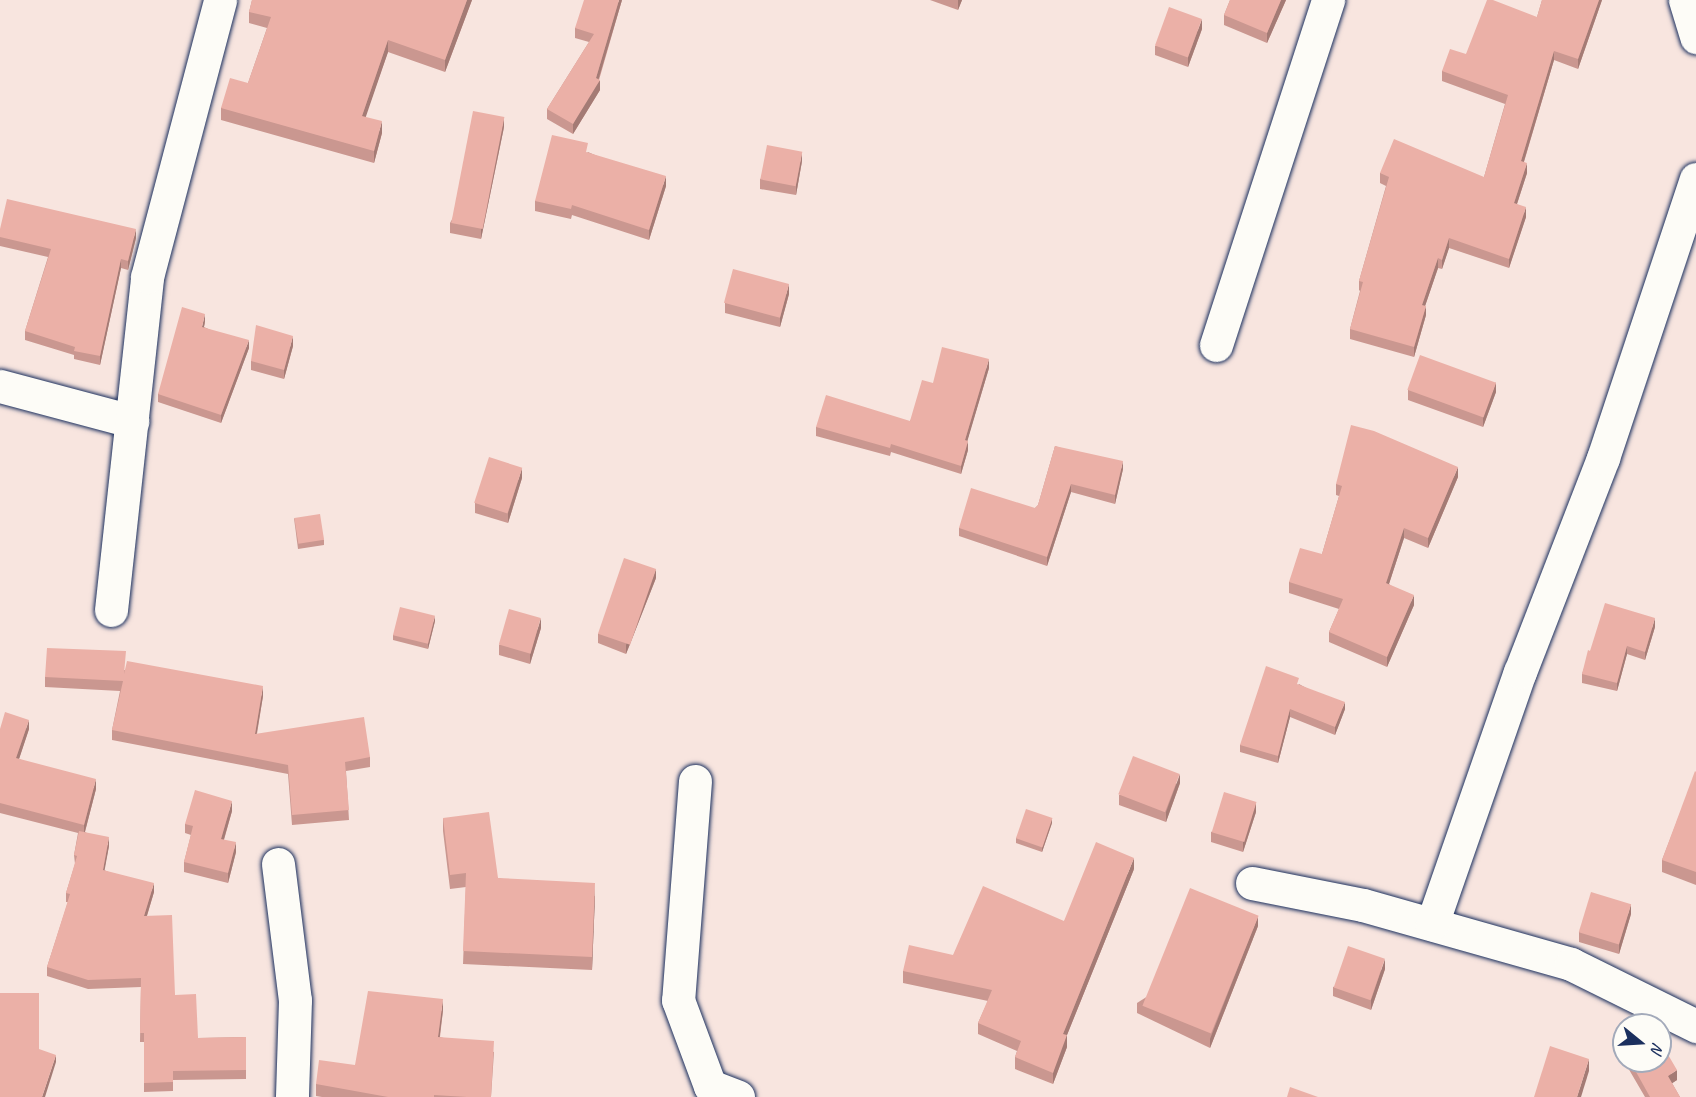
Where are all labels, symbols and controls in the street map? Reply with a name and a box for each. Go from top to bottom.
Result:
north arrow [1612,1013,1672,1073]
text: N [1646,1040,1668,1056]

